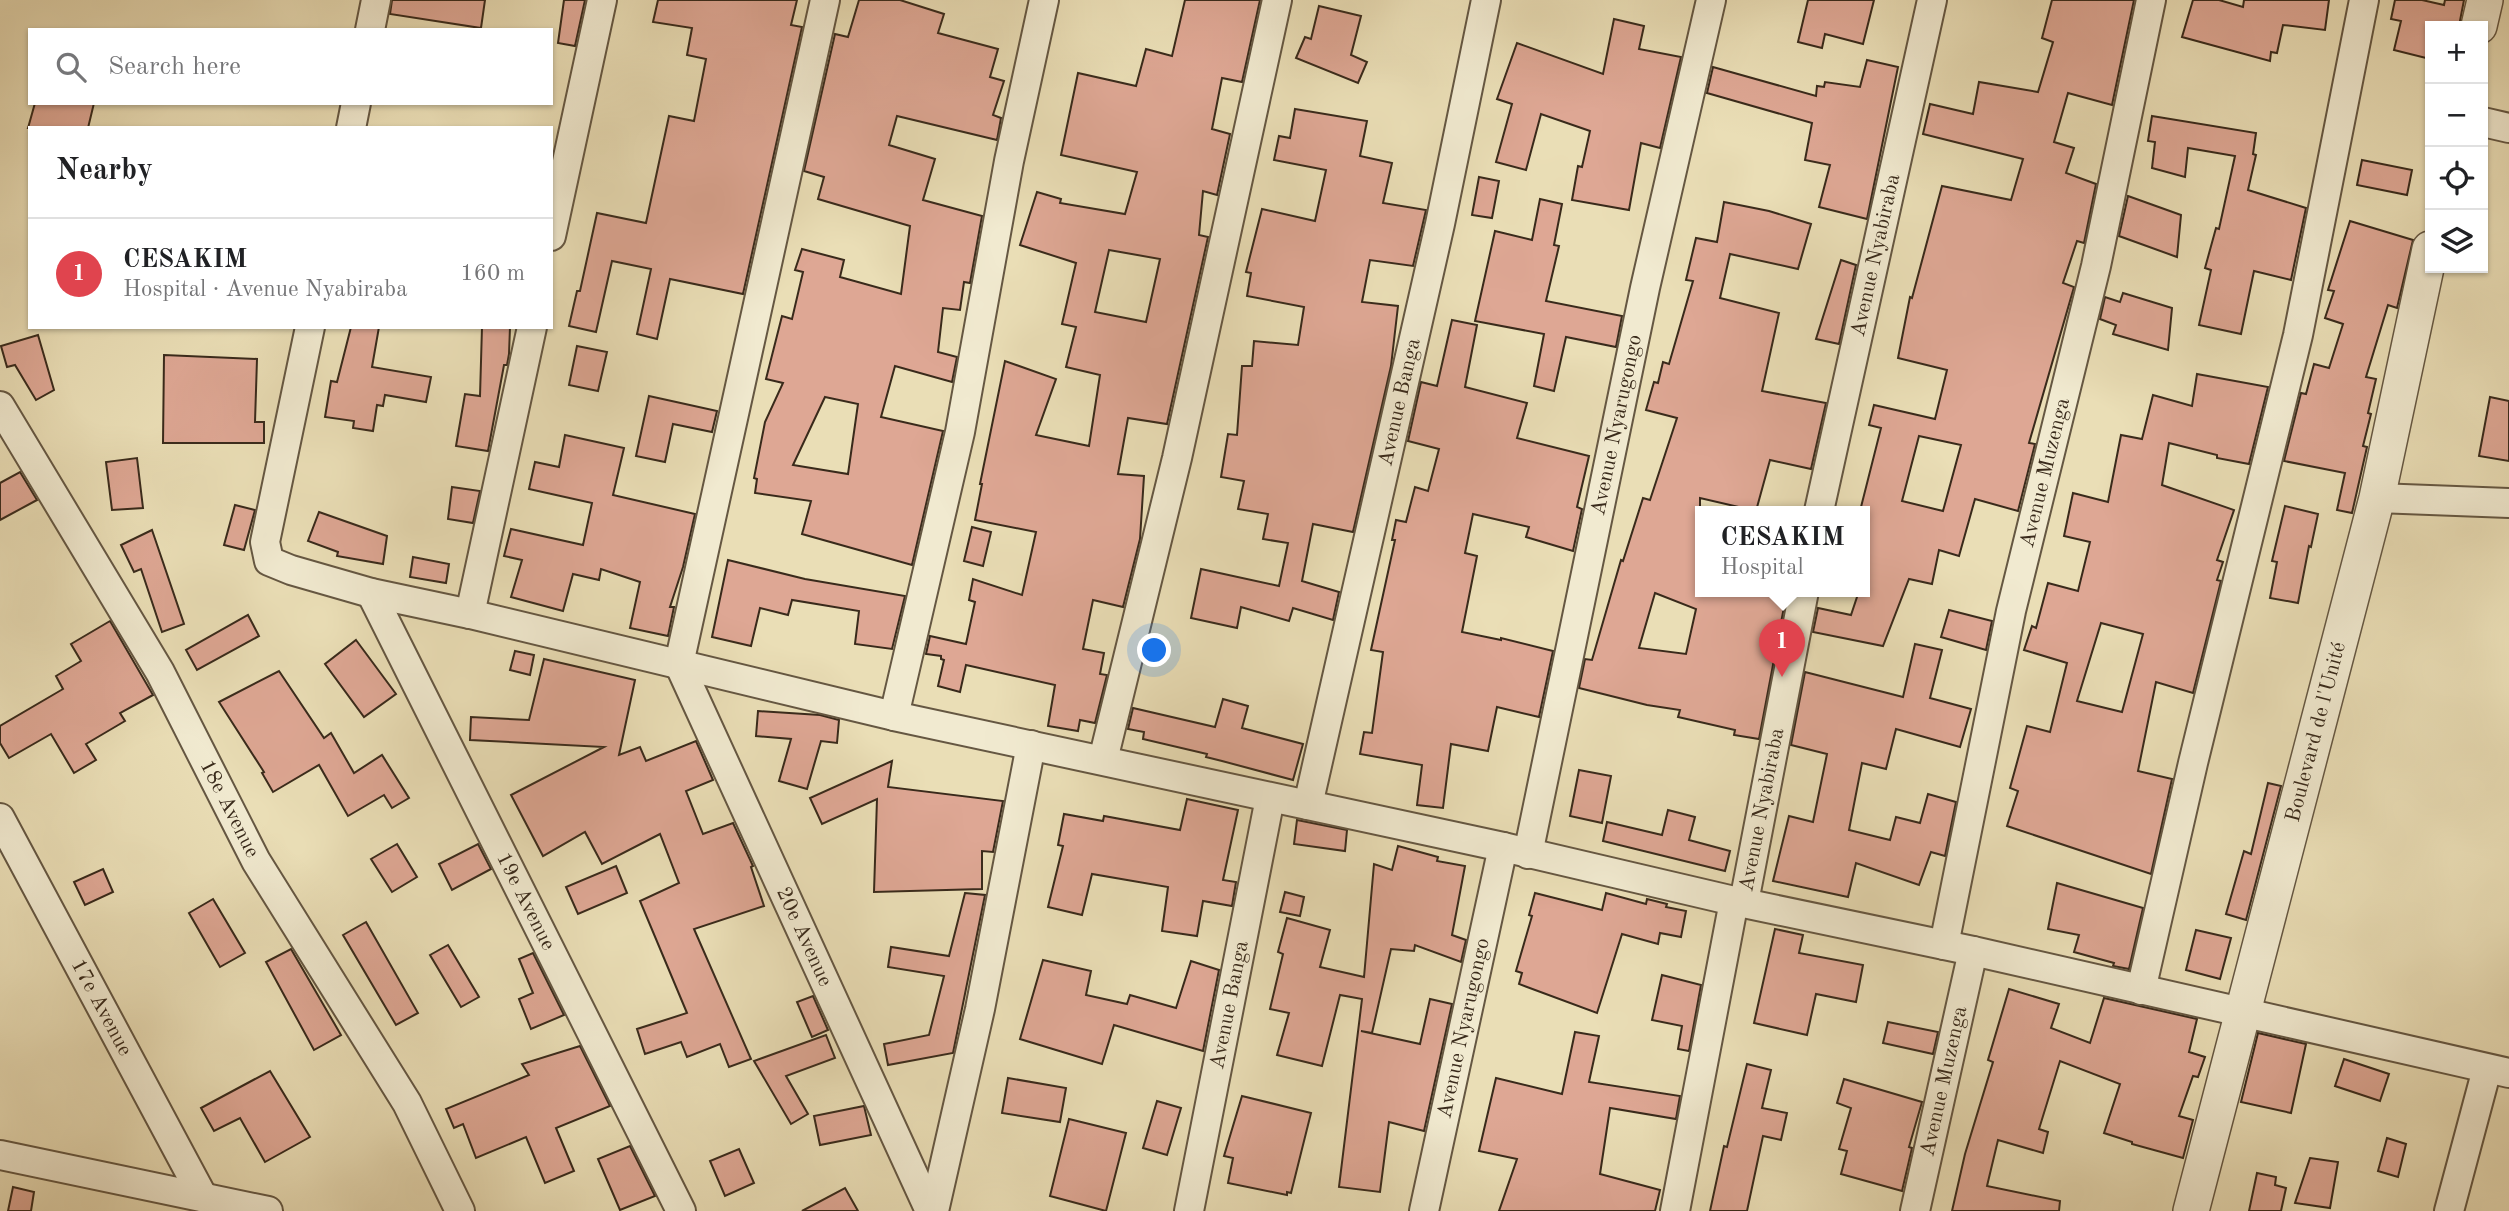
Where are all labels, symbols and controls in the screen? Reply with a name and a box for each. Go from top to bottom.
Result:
map controls [2425,21,2488,273]
button: + [2425,21,2488,84]
search box [28,28,553,105]
icon: search [52,48,90,86]
text: Search here [108,54,241,80]
button: − [2425,84,2488,147]
button: locate [2425,147,2488,210]
text: Nearby [56,156,153,186]
street label: Avenue Nyabiraba [1847,172,1904,339]
button: layers [2425,210,2488,273]
text: CESAKIM [123,247,247,273]
text: 1 [72,262,86,285]
text: 160 m [460,262,525,285]
text: Hospital · Avenue Nyabiraba [123,278,408,301]
street label: Avenue Nyarugongo [1588,333,1646,517]
street label: Avenue Banga [1375,336,1424,468]
street label: Avenue Muzenga [2017,396,2074,550]
popup [1695,506,1870,597]
text: CESAKIM [1720,525,1845,551]
text: Hospital [1720,556,1804,579]
pin: 1 [1759,619,1805,677]
your location [1137,633,1171,667]
street label: Boulevard de l'Unité [2282,640,2350,824]
street label: Avenue Nyabiraba [1736,726,1788,893]
street label: 18e Avenue [196,757,263,861]
street label: 19e Avenue [492,849,559,954]
street label: 20e Avenue [772,884,836,990]
street label: Avenue Nyarugongo [1434,936,1493,1121]
street label: Avenue Banga [1207,939,1252,1071]
street label: 17e Avenue [67,956,136,1059]
street label: Avenue Muzenga [1917,1004,1971,1158]

